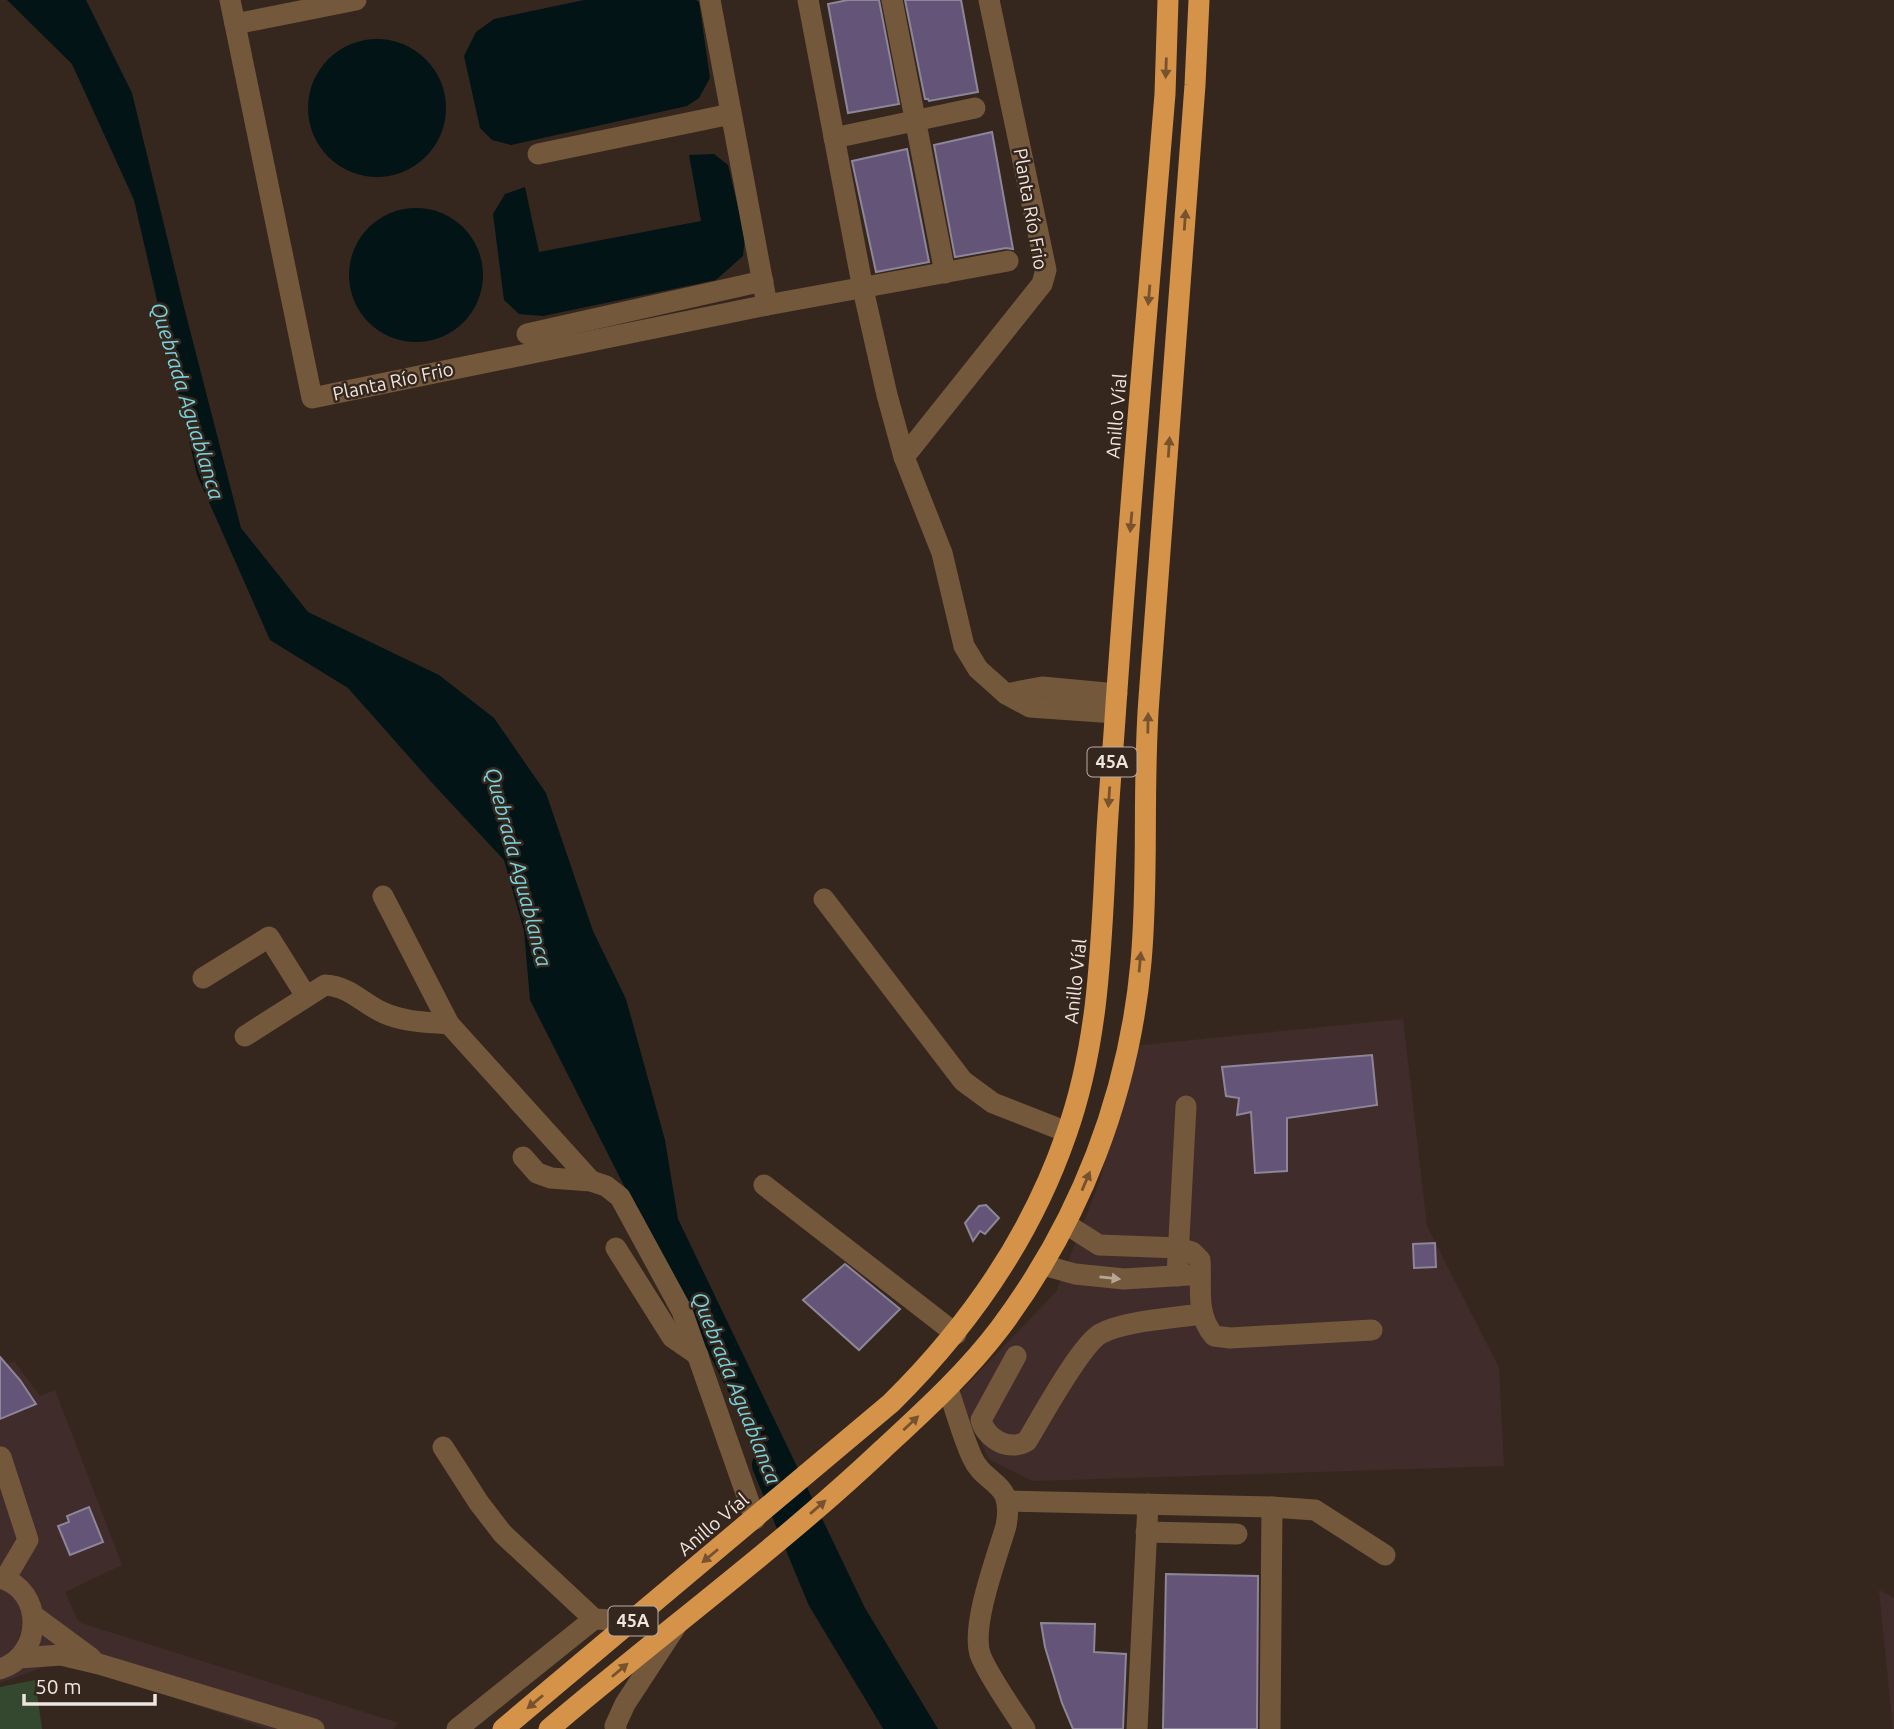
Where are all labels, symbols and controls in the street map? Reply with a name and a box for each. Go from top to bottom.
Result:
one-way arrow [1161,57,1172,79]
street label: Planta Río Frio [1009,146,1053,272]
one-way arrow [1180,209,1191,231]
one-way arrow [1143,284,1154,306]
water label: Quebrada Aguablanca [146,299,229,503]
street label: Planta Río Frio [331,357,455,405]
street label: Anillo Víal [1101,373,1131,459]
one-way arrow [1164,436,1175,458]
one-way arrow [1125,511,1136,533]
one-way arrow [1142,712,1153,734]
road number: 45A [1088,748,1136,776]
water label: Quebrada Aguablanca [480,765,557,969]
one-way arrow [1103,787,1114,809]
street label: Anillo Víal [1060,937,1090,1025]
one-way arrow [1135,950,1146,972]
one-way arrow [1081,1171,1092,1192]
one-way arrow [1099,1273,1121,1284]
water label: Quebrada Aguablanca [686,1288,786,1488]
one-way arrow [902,1416,919,1432]
street label: Anillo Víal [673,1488,753,1560]
one-way arrow [809,1499,827,1515]
one-way arrow [701,1548,718,1563]
road number: 45A [608,1606,658,1636]
scale bar [24,1662,156,1706]
one-way arrow [611,1662,629,1677]
text: 50 m [35,1674,82,1698]
one-way arrow [527,1694,544,1709]

